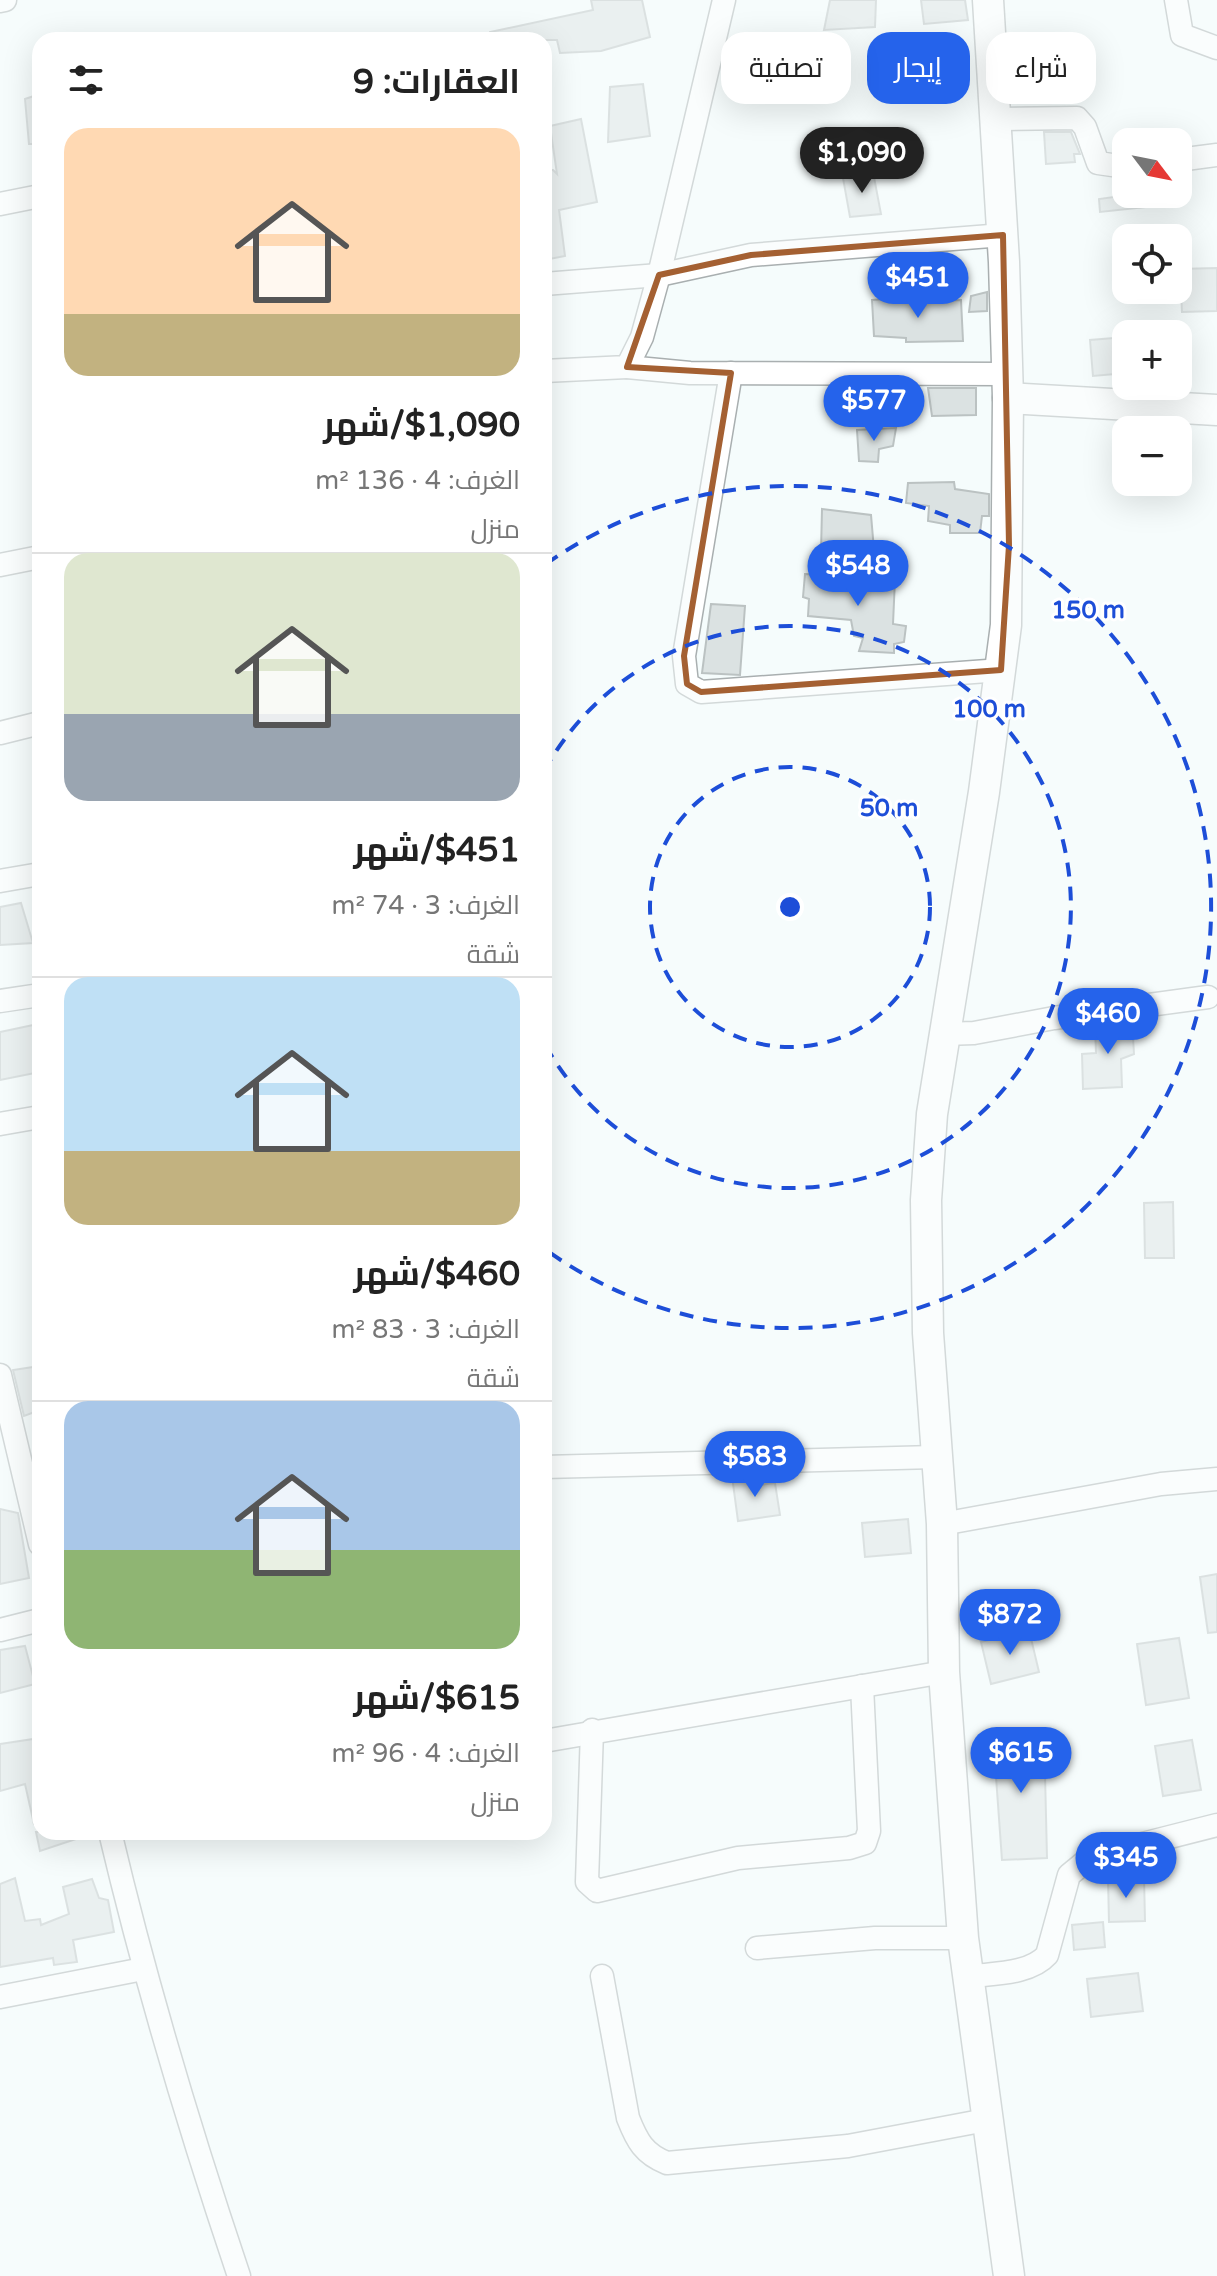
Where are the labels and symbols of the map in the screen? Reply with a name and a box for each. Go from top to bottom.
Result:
pin: $1,090 [797,127,927,195]
north arrow [1112,128,1192,208]
pin: $451 [871,252,965,320]
pin: $577 [827,375,921,443]
pin: $548 [811,540,905,608]
text: 150 m [1051,596,1125,625]
text: 100 m [952,695,1026,724]
text: 50 m [860,794,918,823]
centre of rings [776,893,804,921]
pin: $460 [1061,988,1155,1056]
pin: $583 [708,1431,802,1499]
pin: $872 [963,1589,1057,1657]
pin: $615 [974,1727,1068,1795]
pin: $345 [1079,1832,1173,1900]

